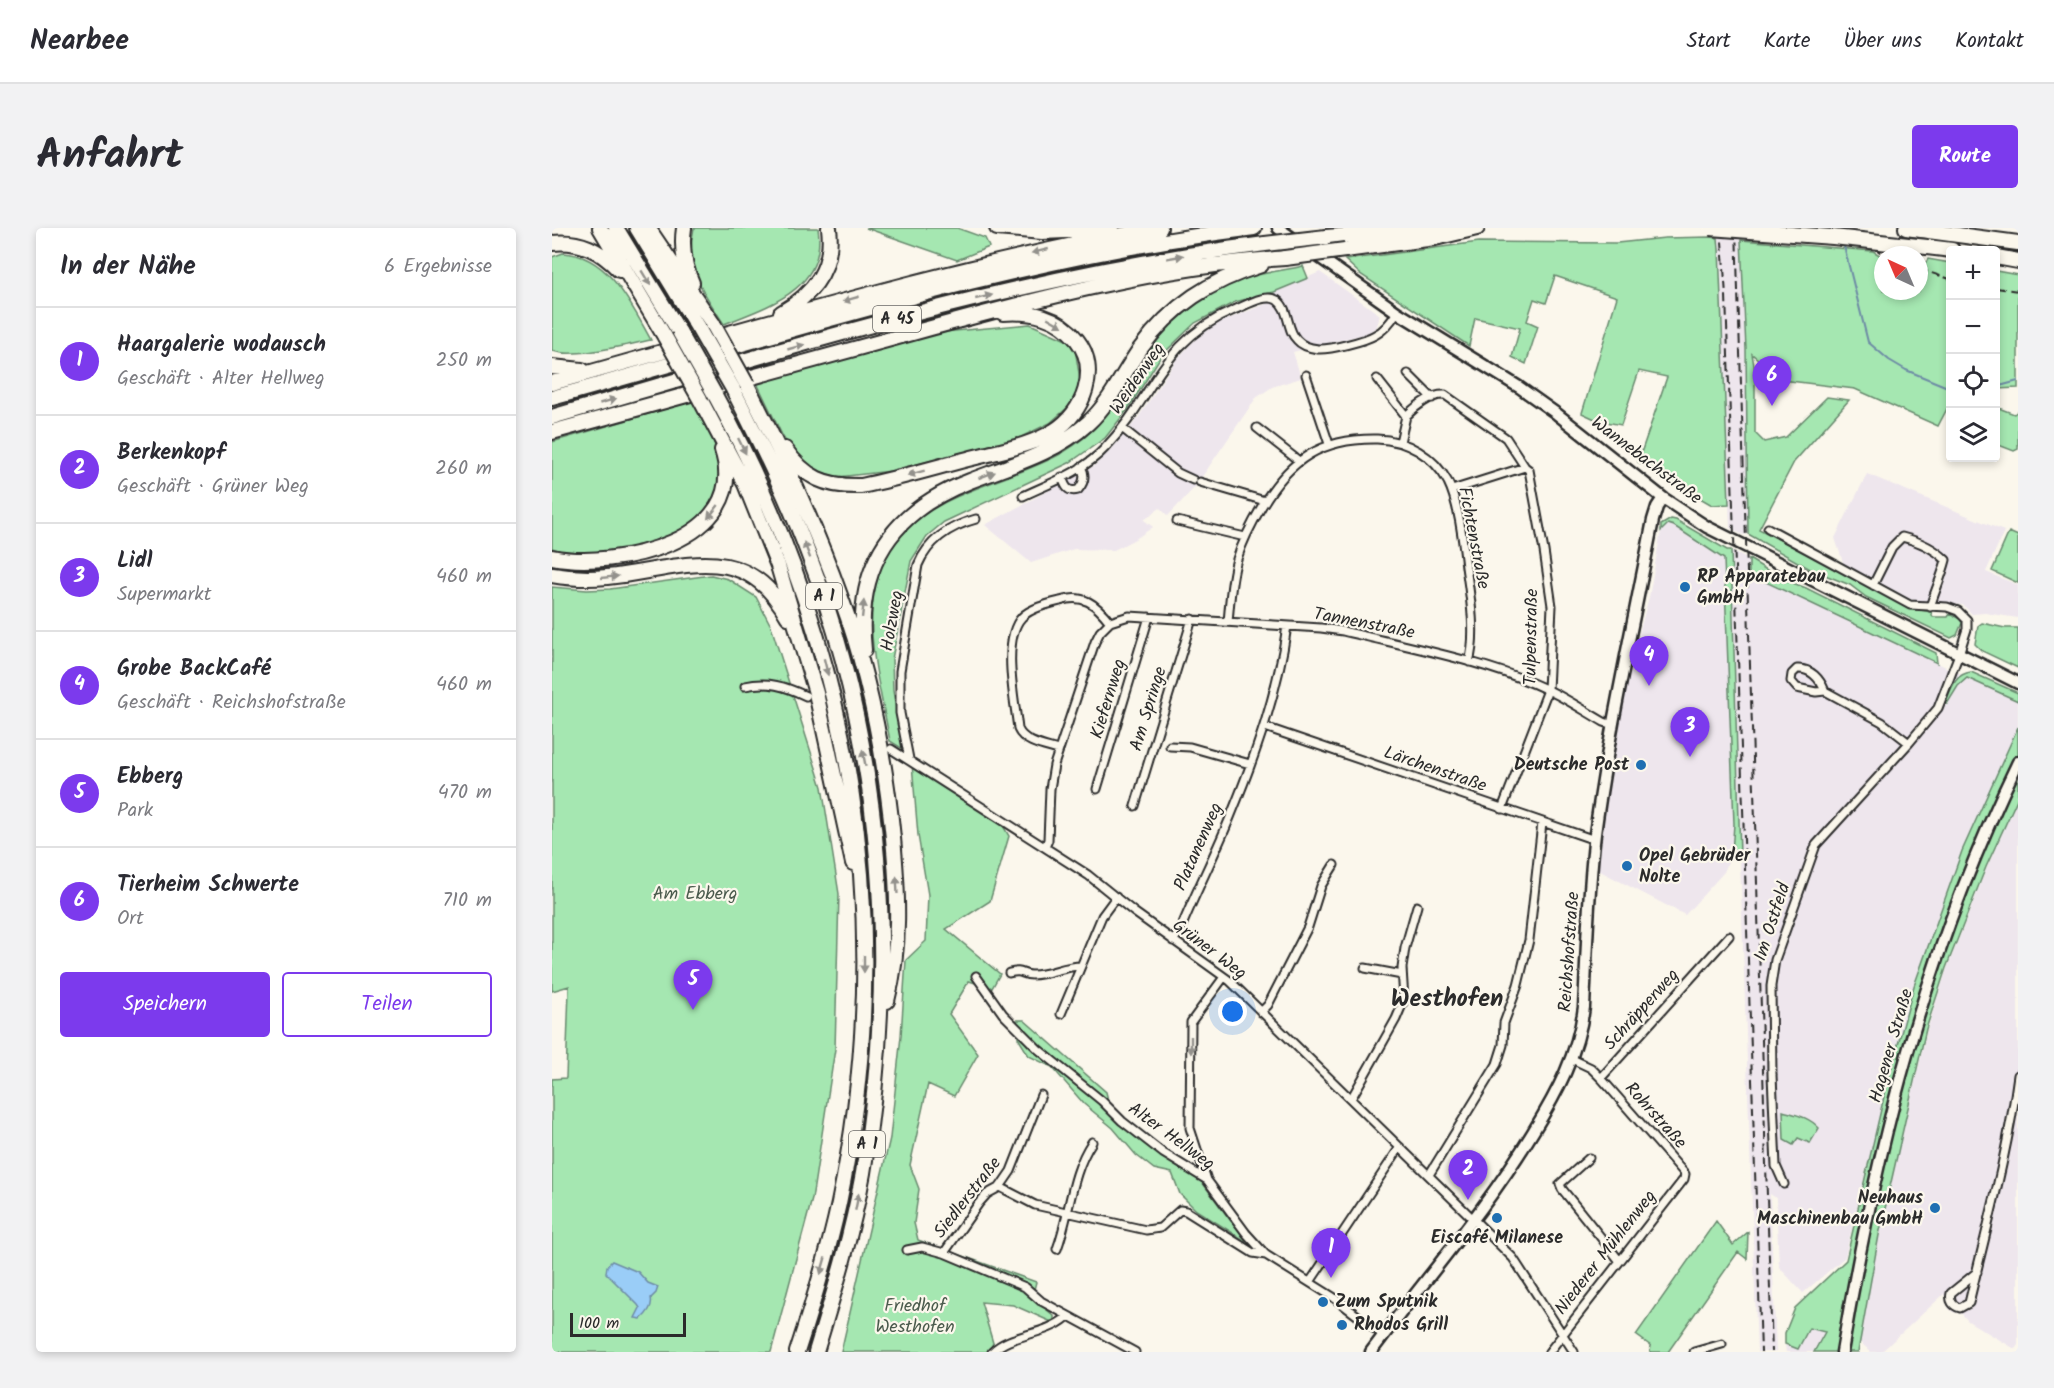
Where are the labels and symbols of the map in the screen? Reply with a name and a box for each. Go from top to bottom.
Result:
north arrow [1874,246,1928,300]
one-way arrow [1031,247,1050,256]
one-way arrow [1166,253,1185,262]
one-way arrow [641,270,652,286]
one-way arrow [975,291,993,301]
one-way arrow [842,294,860,304]
road number: A 45 [873,306,921,332]
one-way arrow [1047,316,1063,327]
street label: Weidenweg [1103,337,1173,421]
one-way arrow [787,342,805,352]
pin: 6 [1752,356,1792,406]
one-way arrow [599,395,617,405]
street label: Wannebachstraße [1584,409,1708,513]
one-way arrow [737,438,747,455]
one-way arrow [907,468,925,478]
one-way arrow [978,470,996,480]
street label: Fichtenstraße [1449,484,1497,592]
one-way arrow [708,504,720,519]
one-way arrow [802,541,811,559]
place label: RP Apparatebau GmbH [1697,563,1826,613]
one-way arrow [601,572,620,582]
marker: RP Apparatebau GmbH [1678,580,1692,594]
road number: A 1 [806,583,842,609]
street label: Holzweg [873,588,913,654]
street label: Tulpenstraße [1517,588,1547,686]
one-way arrow [858,599,868,618]
street label: Tannenstraße [1311,600,1417,648]
pin: 4 [1630,636,1668,686]
street label: Kiefernweg [1083,655,1135,743]
one-way arrow [821,658,831,677]
street label: Am Springe [1122,663,1176,755]
pin: 3 [1670,708,1710,757]
street label: Lärchenstraße [1380,739,1490,801]
one-way arrow [859,748,868,767]
place label: Deutsche Post [1514,751,1630,780]
marker: Deutsche Post [1634,758,1648,772]
street label: Platanenweg [1167,798,1231,896]
place label: Opel Gebrüder Nolte [1639,842,1752,892]
marker: Opel Gebrüder Nolte [1620,859,1634,873]
one-way arrow [892,876,901,895]
street label: Im Ostfeld [1747,878,1800,965]
park label: Am Ebberg [653,880,737,909]
street label: Reichshofstraße [1551,891,1589,1013]
street label: Grüner Weg [1165,912,1253,988]
one-way arrow [860,955,869,974]
pin: 5 [674,960,712,1010]
street label: Schräpperweg [1597,963,1687,1057]
district label: Westhofen [1391,980,1503,1019]
street label: Hagener Straße [1862,985,1922,1107]
your location [1218,997,1247,1026]
one-way arrow [1186,1035,1196,1054]
street label: Rohrstraße [1617,1076,1693,1156]
street label: Alter Hellweg [1121,1095,1221,1179]
road number: A 1 [849,1131,885,1157]
pin: 2 [1448,1150,1488,1200]
street label: Siedlerstraße [927,1151,1009,1245]
street label: Niederer Mühlenweg [1548,1184,1664,1322]
place label: Neuhaus Maschinenbau GmbH [1757,1184,1924,1234]
one-way arrow [853,1192,862,1211]
marker: Neuhaus Maschinenbau GmbH [1928,1201,1942,1215]
marker: Eiscafé Milanese [1490,1211,1504,1225]
place label: Eiscafé Milanese [1431,1224,1563,1253]
pin: 1 [1312,1228,1350,1278]
one-way arrow [818,1257,827,1275]
place label: Zum Sputnik [1335,1288,1438,1317]
park label: Friedhof Westhofen [875,1292,955,1342]
marker: Zum Sputnik [1316,1295,1330,1309]
scale bar [570,1310,686,1338]
place label: Rhodos Grill [1354,1311,1448,1340]
marker: Rhodos Grill [1335,1318,1349,1332]

